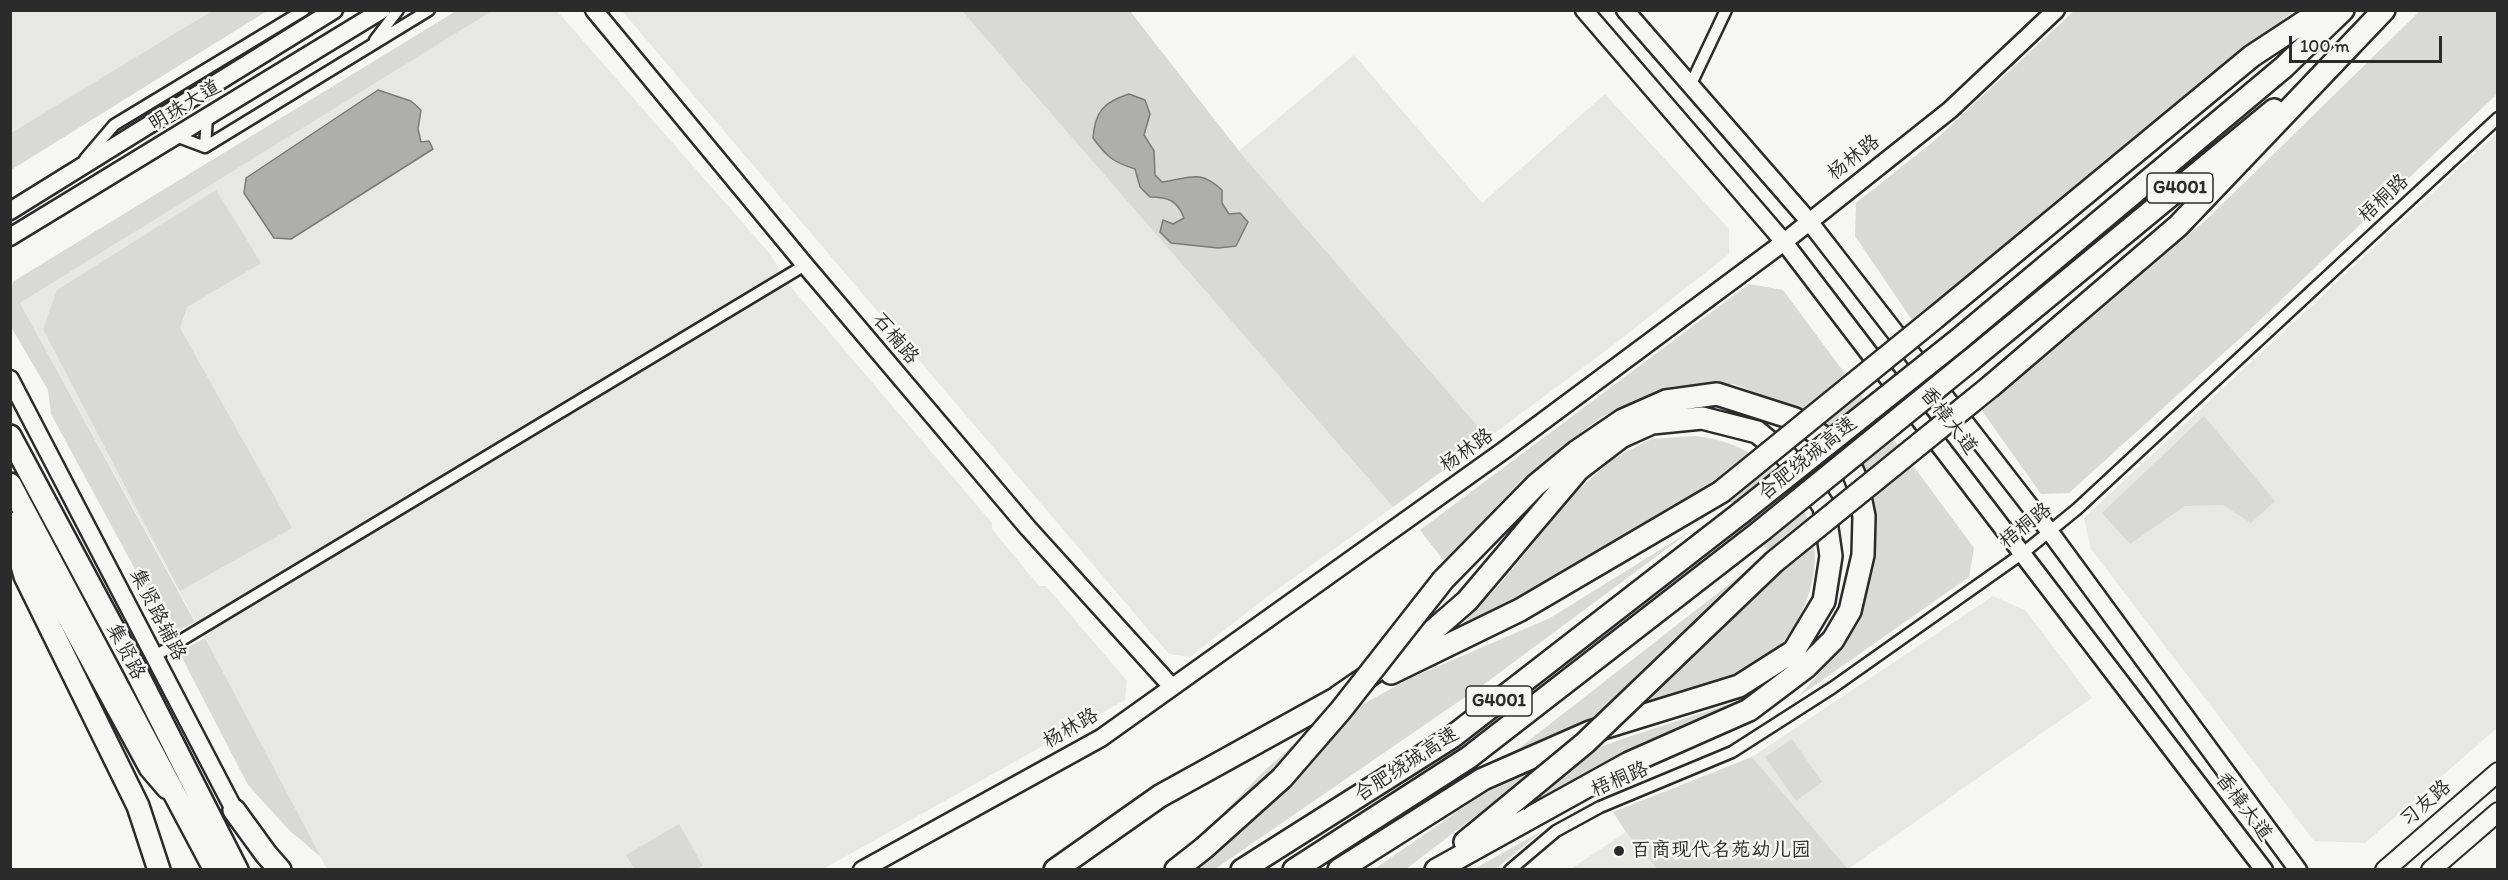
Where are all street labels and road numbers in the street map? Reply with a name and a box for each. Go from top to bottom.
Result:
street label: 明珠大道 [145,75,225,137]
street label: 杨林路 [1823,130,1885,186]
street label: 梧桐路 [2354,170,2414,228]
road number: G4001 [2147,173,2213,203]
street label: 石楠路 [867,308,923,370]
street label: 香樟大道 [1914,382,1982,460]
street label: 合肥绕城高速 [1754,412,1862,506]
street label: 杨林路 [1436,424,1498,478]
street label: 梧桐路 [1995,498,2057,554]
street label: 集贤路辅路 [124,565,190,665]
street label: 集贤路 [100,620,150,684]
road number: G4001 [1466,686,1532,716]
street label: 杨林路 [1039,704,1103,754]
street label: 合肥绕城高速 [1350,722,1464,808]
street label: 梧桐路 [1588,757,1652,803]
street label: 香樟大道 [2209,768,2277,846]
street label: 习友路 [2395,775,2457,833]

